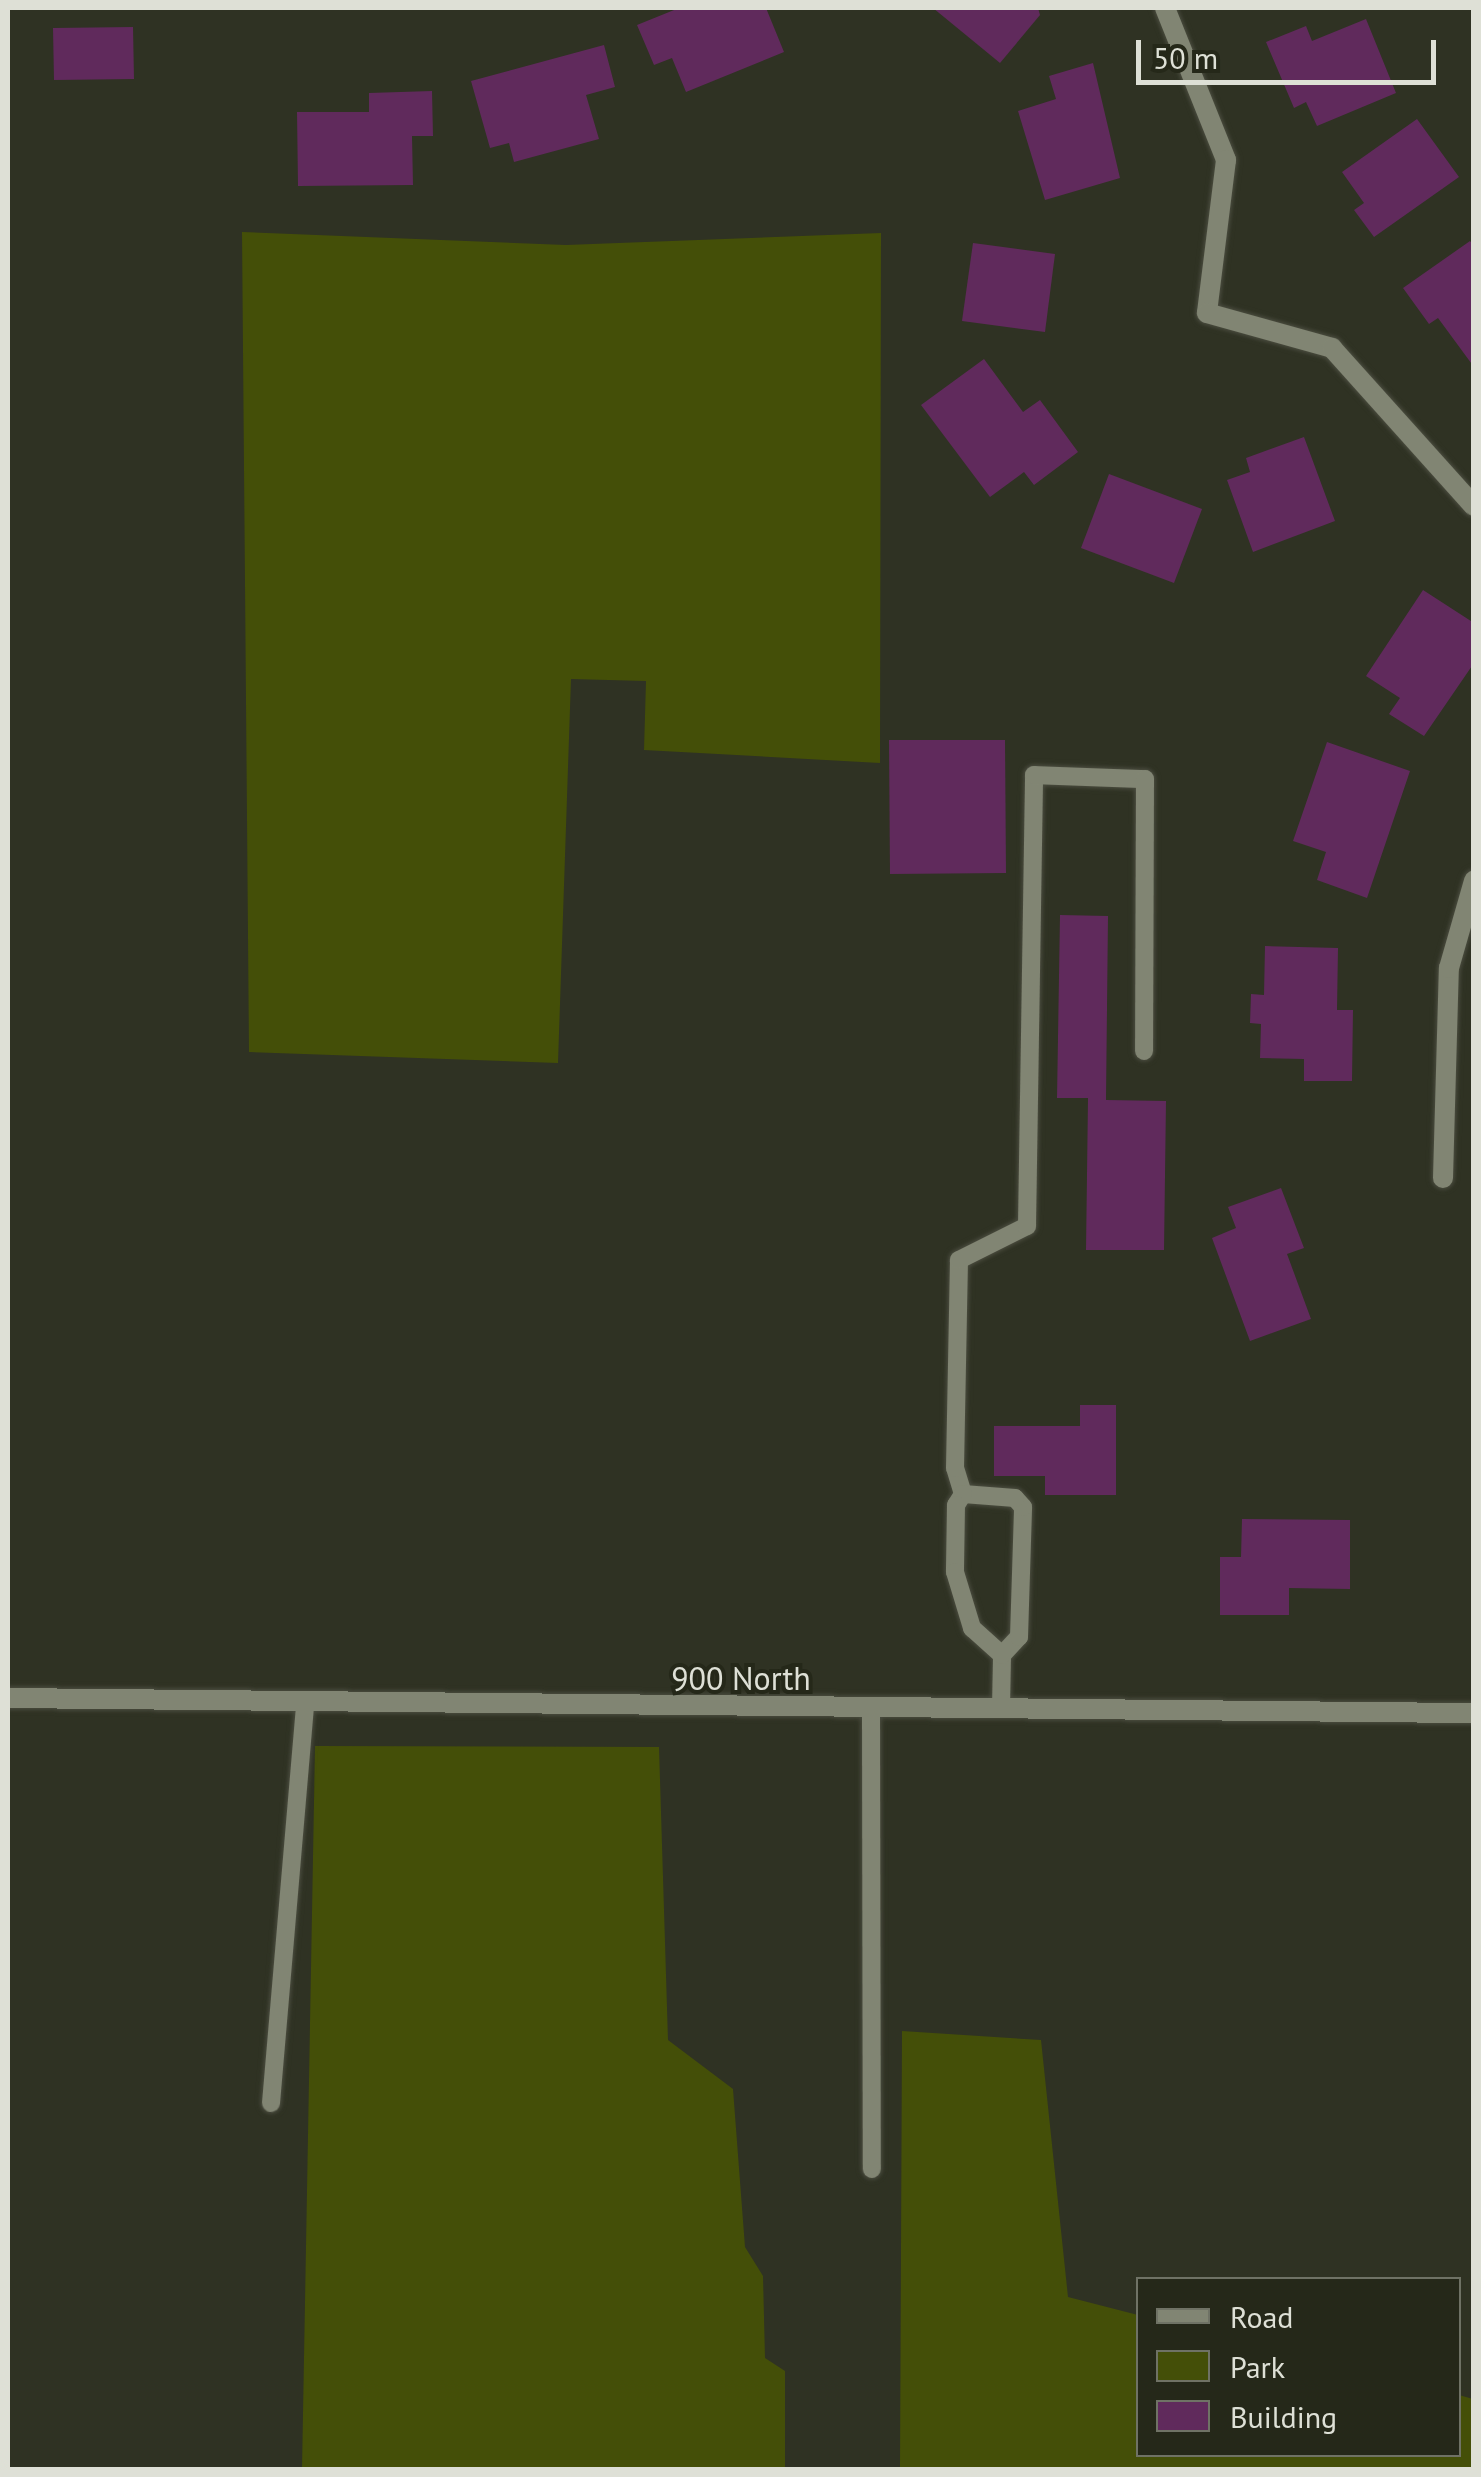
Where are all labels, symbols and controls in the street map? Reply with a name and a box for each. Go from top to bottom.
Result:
scale bar [1141,20,1441,82]
text: 50 m [1153,38,1218,77]
street label: 900 North [671,1659,811,1697]
legend [1136,2277,1461,2457]
text: Road [1230,2297,1294,2336]
text: Park [1230,2347,1285,2386]
text: Building [1230,2397,1337,2436]

